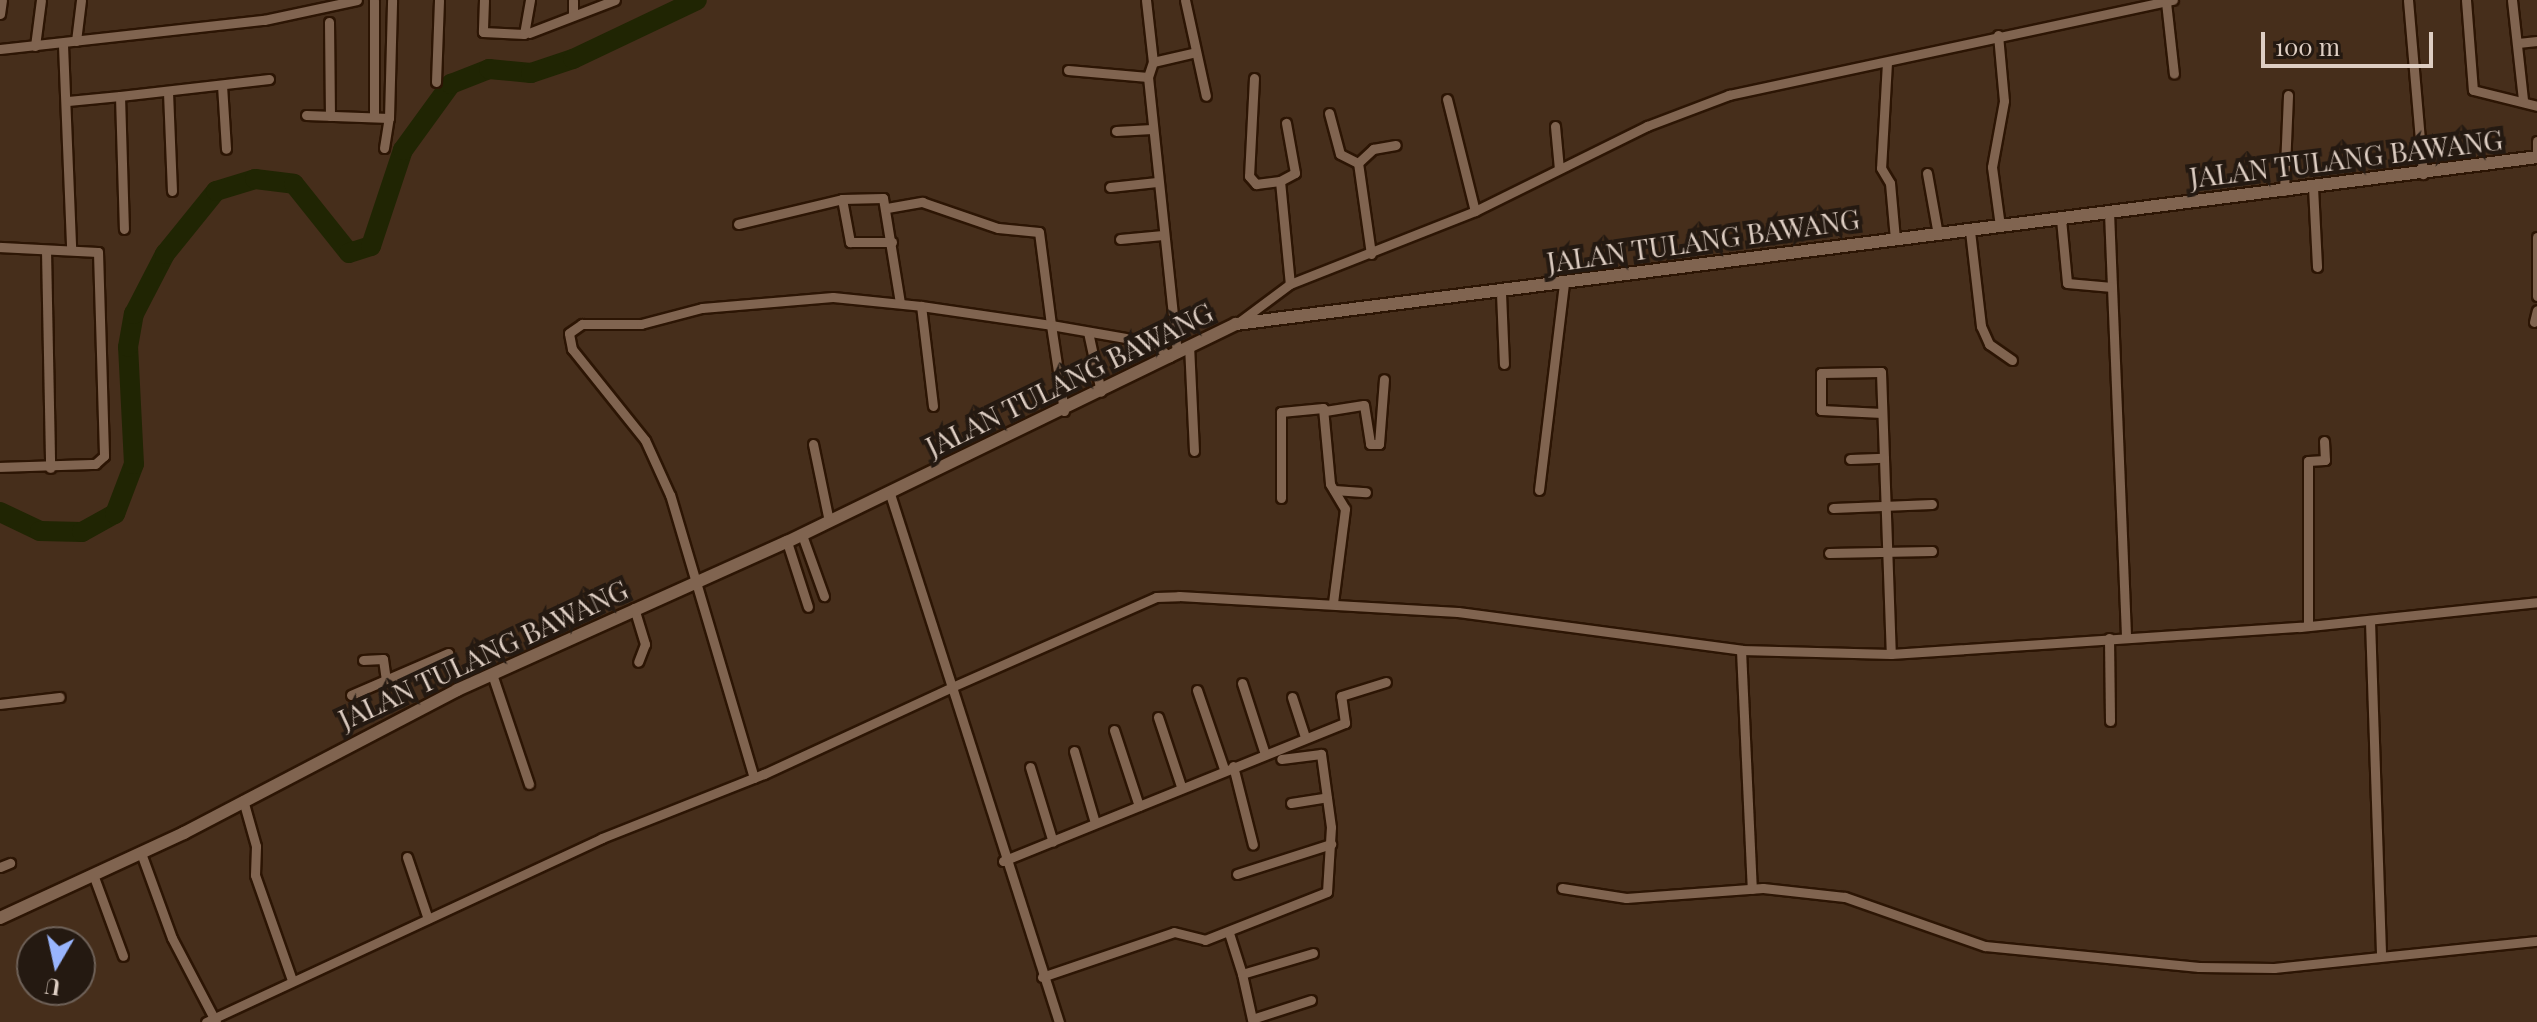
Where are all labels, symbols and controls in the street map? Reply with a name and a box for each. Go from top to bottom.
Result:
scale bar [2265,16,2437,66]
text: 100 m [2275,30,2340,62]
street label: JALAN TULANG BAWANG [2187,122,2505,194]
street label: JALAN TULANG BAWANG [1544,201,1862,279]
street label: JALAN TULANG BAWANG [920,295,1218,463]
street label: JALAN TULANG BAWANG [333,572,633,736]
north arrow [16,926,96,1006]
text: U [43,972,62,1004]

